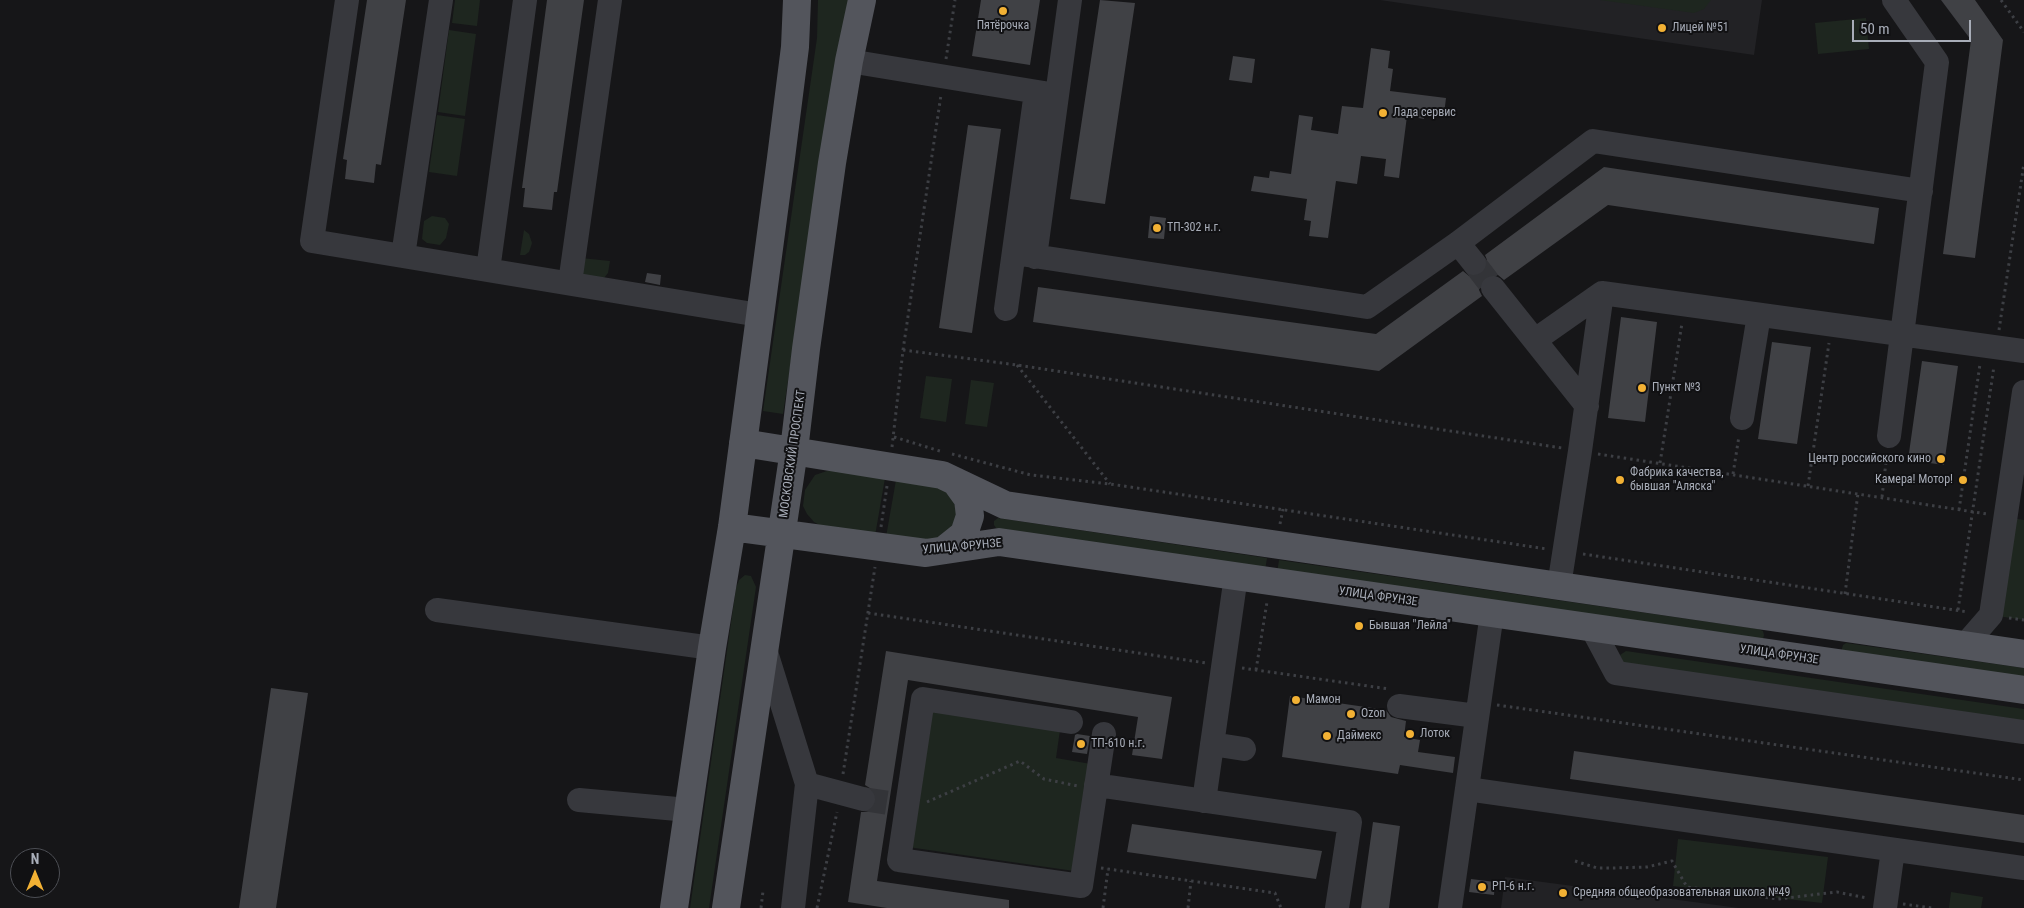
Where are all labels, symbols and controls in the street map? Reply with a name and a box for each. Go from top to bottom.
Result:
marker: Пятёрочка [997,5,1009,17]
scale bar [1854,10,1973,42]
place label: Пятёрочка [977,19,1029,33]
text: 50 m [1860,20,1890,38]
place label: Лицей №51 [1672,21,1729,35]
marker: Лицей №51 [1656,22,1668,34]
place label: Лада сервис [1393,106,1456,120]
marker: Лада сервис [1377,107,1389,119]
place label: ТП-302 н.г. [1167,221,1221,235]
marker: ТП-302 н.г. [1151,222,1163,234]
place label: Пункт №3 [1652,381,1701,395]
marker: Пункт №3 [1636,382,1648,394]
street label: МОСКОВСКИЙ ПРОСПЕКТ [777,389,809,519]
place label: Центр российского кино [1808,452,1931,466]
marker: Центр российского кино [1935,453,1947,465]
place label: Фабрика качества, бывшая "Аляска" [1630,466,1724,494]
place label: Камера! Мотор! [1875,473,1953,487]
marker: Фабрика качества, бывшая "Аляска" [1614,474,1626,486]
marker: Камера! Мотор! [1957,474,1969,486]
street label: УЛИЦА ФРУНЗЕ [922,536,1002,558]
street label: УЛИЦА ФРУНЗЕ [1338,584,1418,610]
place label: Бывшая "Лейла" [1369,619,1451,633]
marker: Бывшая "Лейла" [1353,620,1365,632]
street label: УЛИЦА ФРУНЗЕ [1739,642,1819,668]
place label: Мамон [1306,693,1341,707]
marker: Мамон [1290,694,1302,706]
place label: Ozon [1361,707,1385,721]
marker: Ozon [1345,708,1357,720]
place label: Лоток [1420,727,1450,741]
marker: Лоток [1404,728,1416,740]
place label: Даймекс [1337,729,1381,743]
marker: Даймекс [1321,730,1333,742]
place label: ТП-610 н.г. [1091,737,1145,751]
marker: ТП-610 н.г. [1075,738,1087,750]
north arrow [10,848,60,898]
text: N [31,851,39,867]
place label: РП-6 н.г. [1492,880,1535,894]
marker: РП-6 н.г. [1476,881,1488,893]
place label: Средняя общеобразовательная школа №49 [1573,886,1790,900]
marker: Средняя общеобразовательная школа №49 [1557,887,1569,899]

